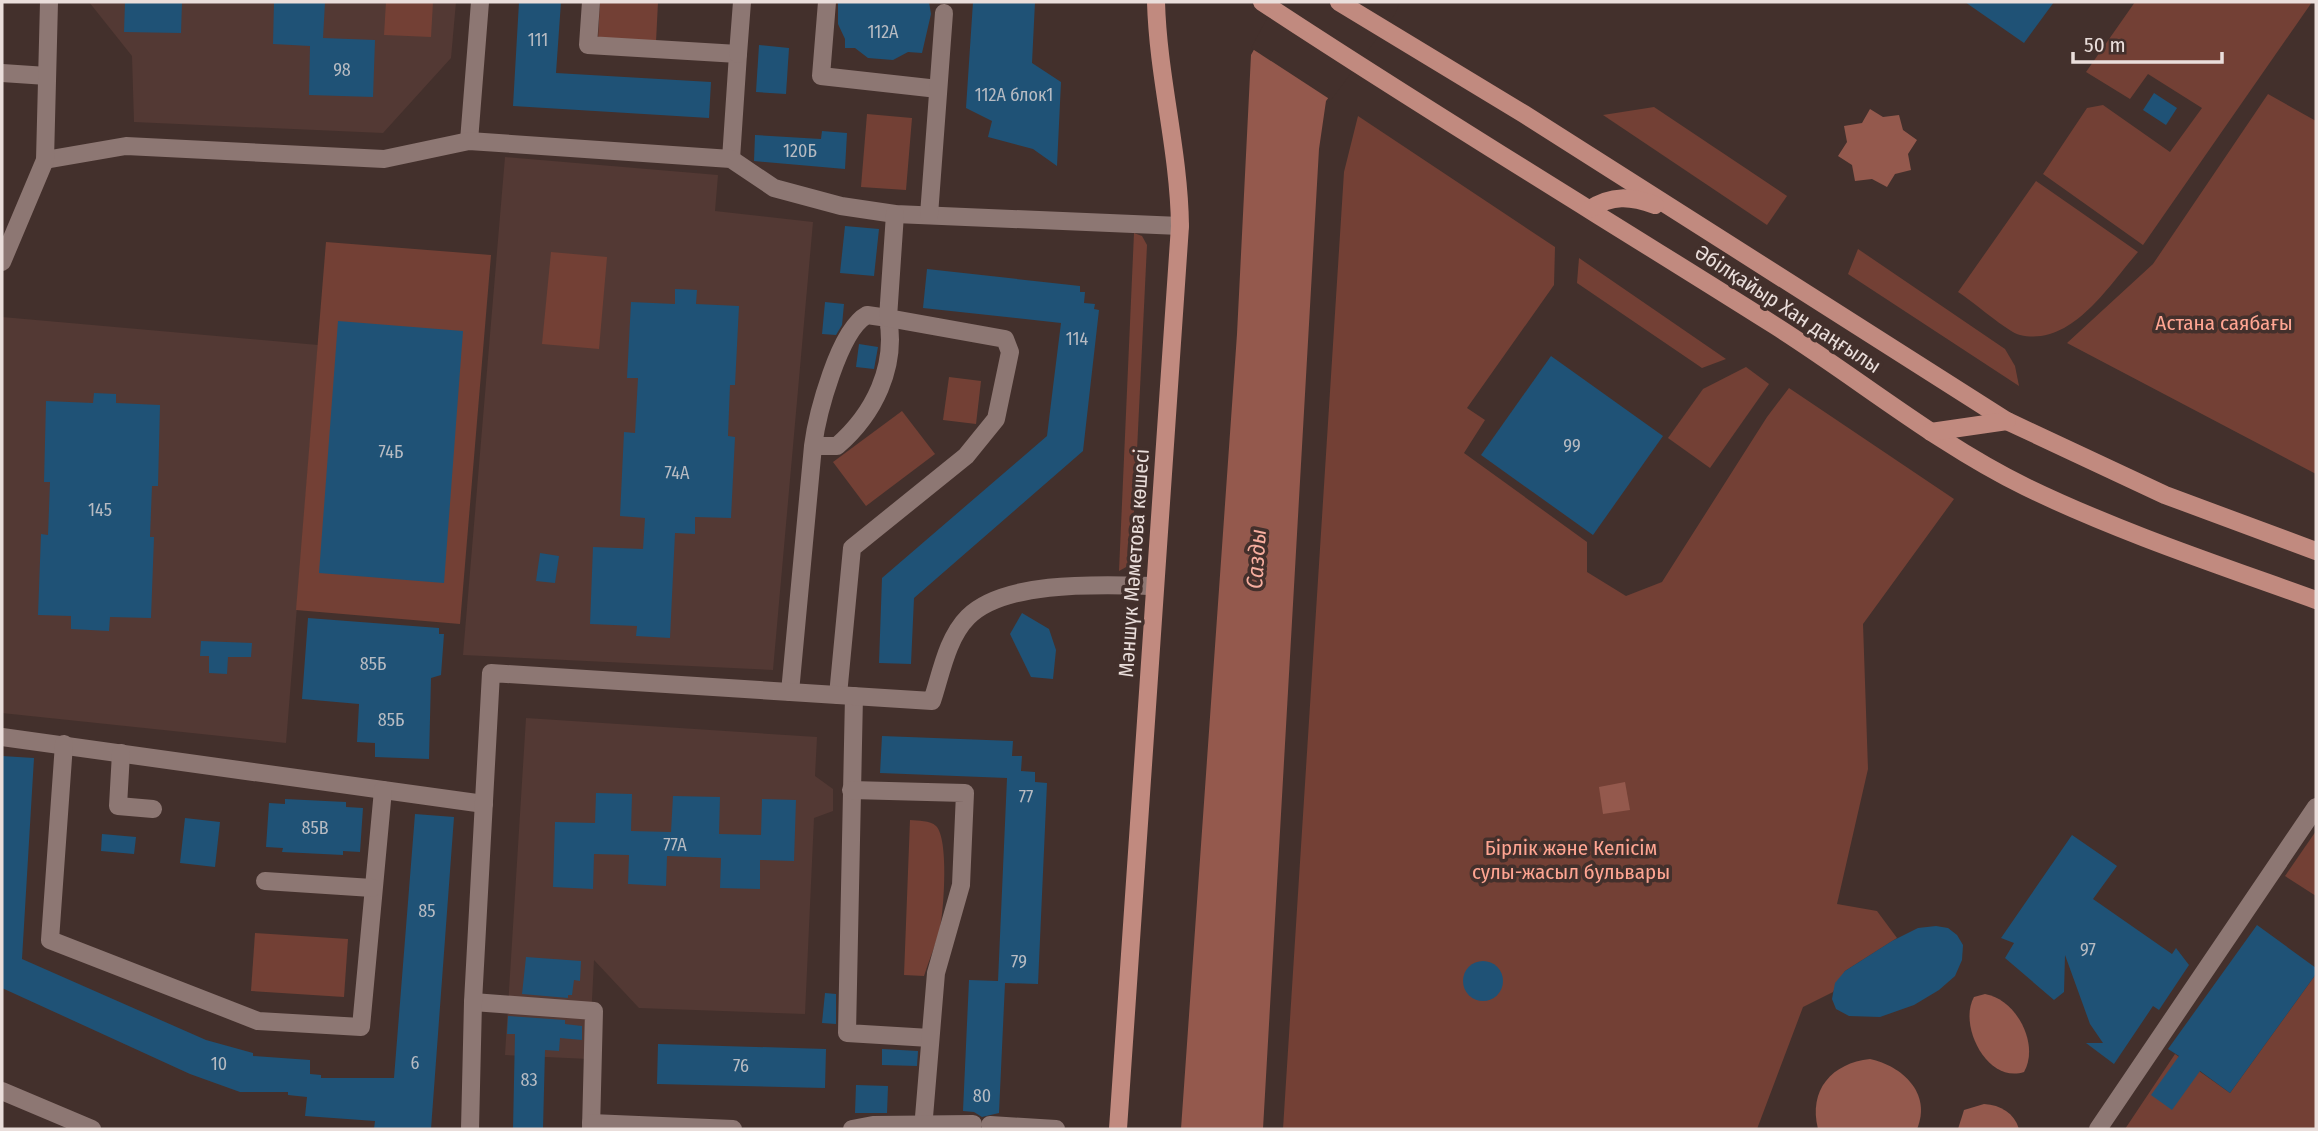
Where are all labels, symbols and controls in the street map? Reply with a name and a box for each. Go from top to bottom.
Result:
house number: 112А [867,21,899,43]
scale bar [2073,21,2222,65]
house number: 111 [528,29,548,51]
text: 50 m [2084,32,2126,58]
house number: 98 [333,59,351,81]
house number: 112А блок1 [975,84,1053,106]
house number: 120Б [783,140,817,162]
street label: Әбілқайыр Хан даңғылы [1690,239,1886,379]
park label: Астана саябағы [2155,310,2293,336]
house number: 114 [1066,328,1089,350]
house number: 99 [1563,435,1581,457]
house number: 74Б [379,441,403,463]
street label: Мәншүк Мәметова көшесі [1113,448,1155,678]
house number: 74А [665,462,690,484]
house number: 145 [88,499,112,521]
water label: Сазды [1240,528,1272,590]
house number: 85Б [360,653,386,675]
house number: 85Б [378,709,404,731]
house number: 77 [1019,786,1033,808]
house number: 85В [301,817,329,839]
house number: 77А [663,834,687,856]
park label: Бірлік және Келісім сулы-жасыл бульвары [1472,835,1670,885]
house number: 85 [418,900,436,922]
house number: 97 [2080,939,2096,961]
house number: 79 [1011,951,1027,973]
house number: 6 [411,1052,420,1074]
house number: 10 [211,1053,227,1075]
house number: 76 [733,1055,749,1077]
house number: 83 [520,1069,538,1091]
house number: 80 [973,1085,991,1107]

